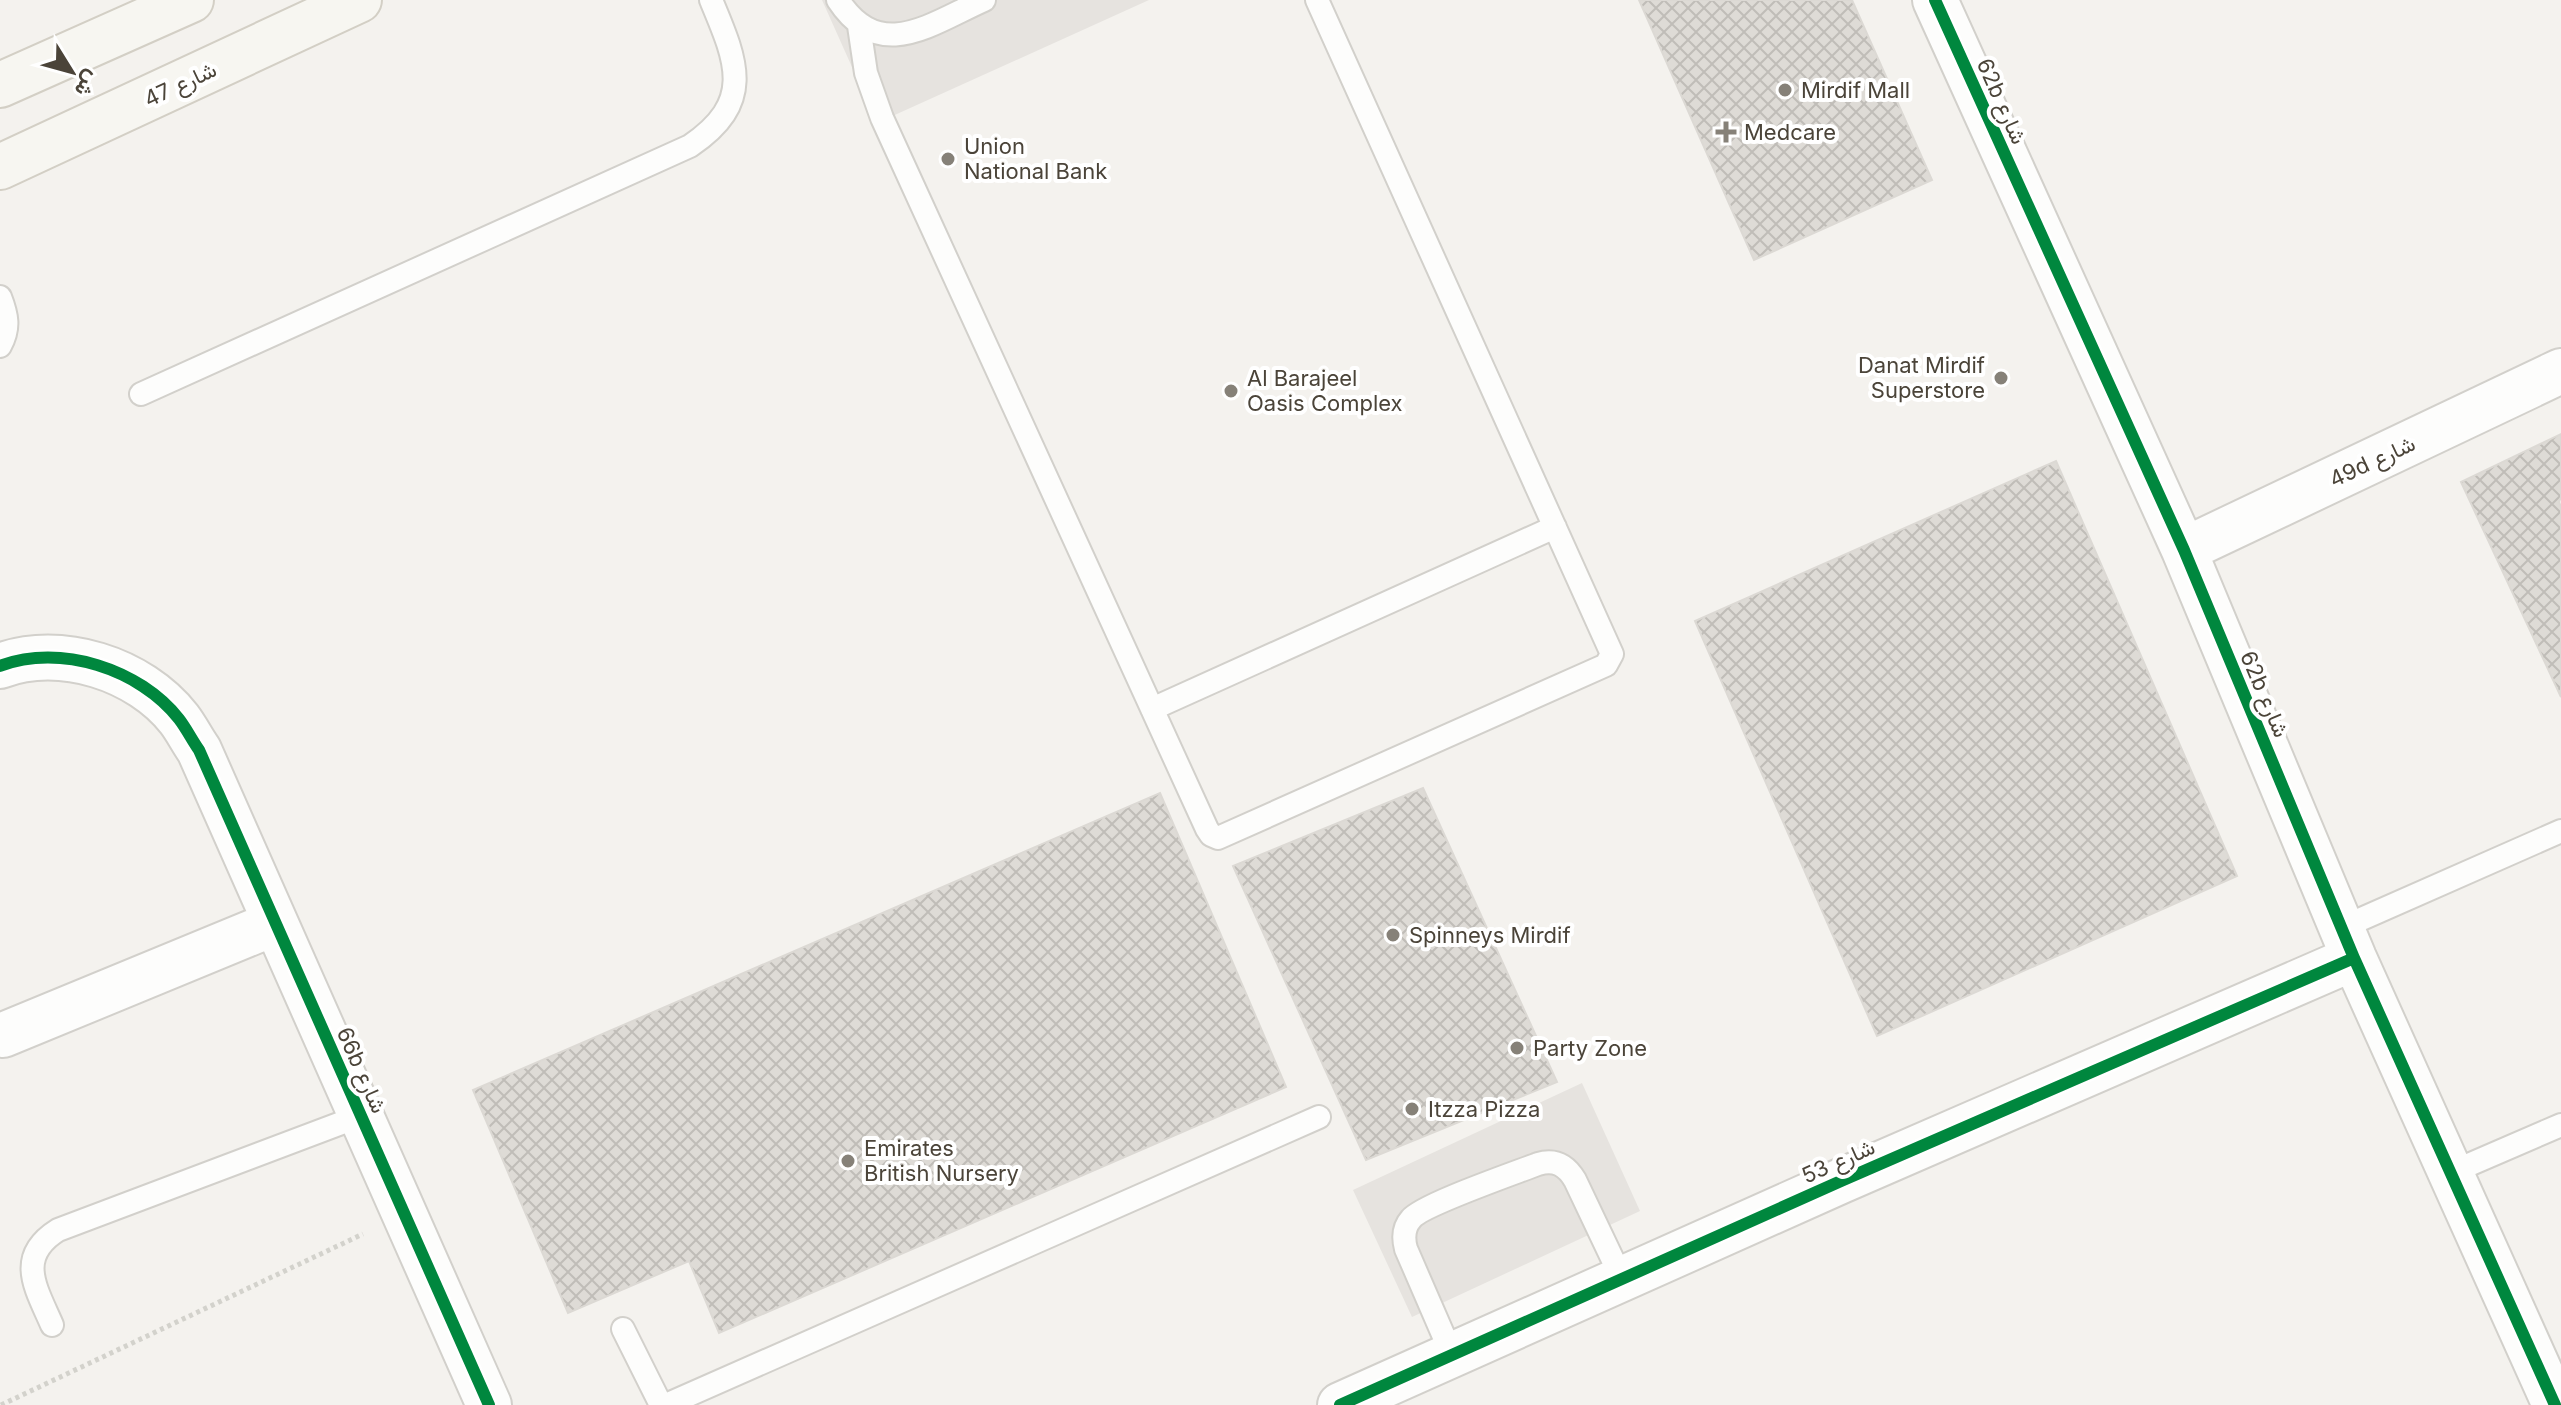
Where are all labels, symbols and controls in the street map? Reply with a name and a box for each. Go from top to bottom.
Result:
north arrow [32,32,112,112]
street label: 62b شارع [1970,54,2032,149]
street label: شارع 47 [140,56,221,114]
text: ش [69,65,106,102]
place label: Mirdif Mall [1801,77,1910,103]
marker: Mirdif Mall [1776,81,1794,99]
place label: Medcare [1744,119,1836,145]
marker: Medcare [1715,121,1737,143]
place label: Union National Bank [964,133,1107,184]
marker: Union National Bank [939,150,957,168]
place label: Danat Mirdif Superstore [1858,352,1985,403]
place label: Al Barajeel Oasis Complex [1247,365,1403,416]
marker: Danat Mirdif Superstore [1992,369,2010,387]
marker: Al Barajeel Oasis Complex [1222,382,1240,400]
street label: 49d شارع [2325,430,2420,494]
street label: 62b شارع [2233,647,2295,742]
place label: Spinneys Mirdif [1409,922,1571,948]
marker: Spinneys Mirdif [1384,926,1402,944]
street label: 66b شارع [330,1023,392,1118]
place label: Party Zone [1533,1035,1647,1061]
marker: Party Zone [1508,1039,1526,1057]
place label: Itzza Pizza [1428,1096,1540,1122]
marker: Itzza Pizza [1403,1100,1421,1118]
street label: شارع 53 [1797,1133,1879,1190]
place label: Emirates British Nursery [864,1135,1019,1186]
marker: Emirates British Nursery [839,1152,857,1170]

